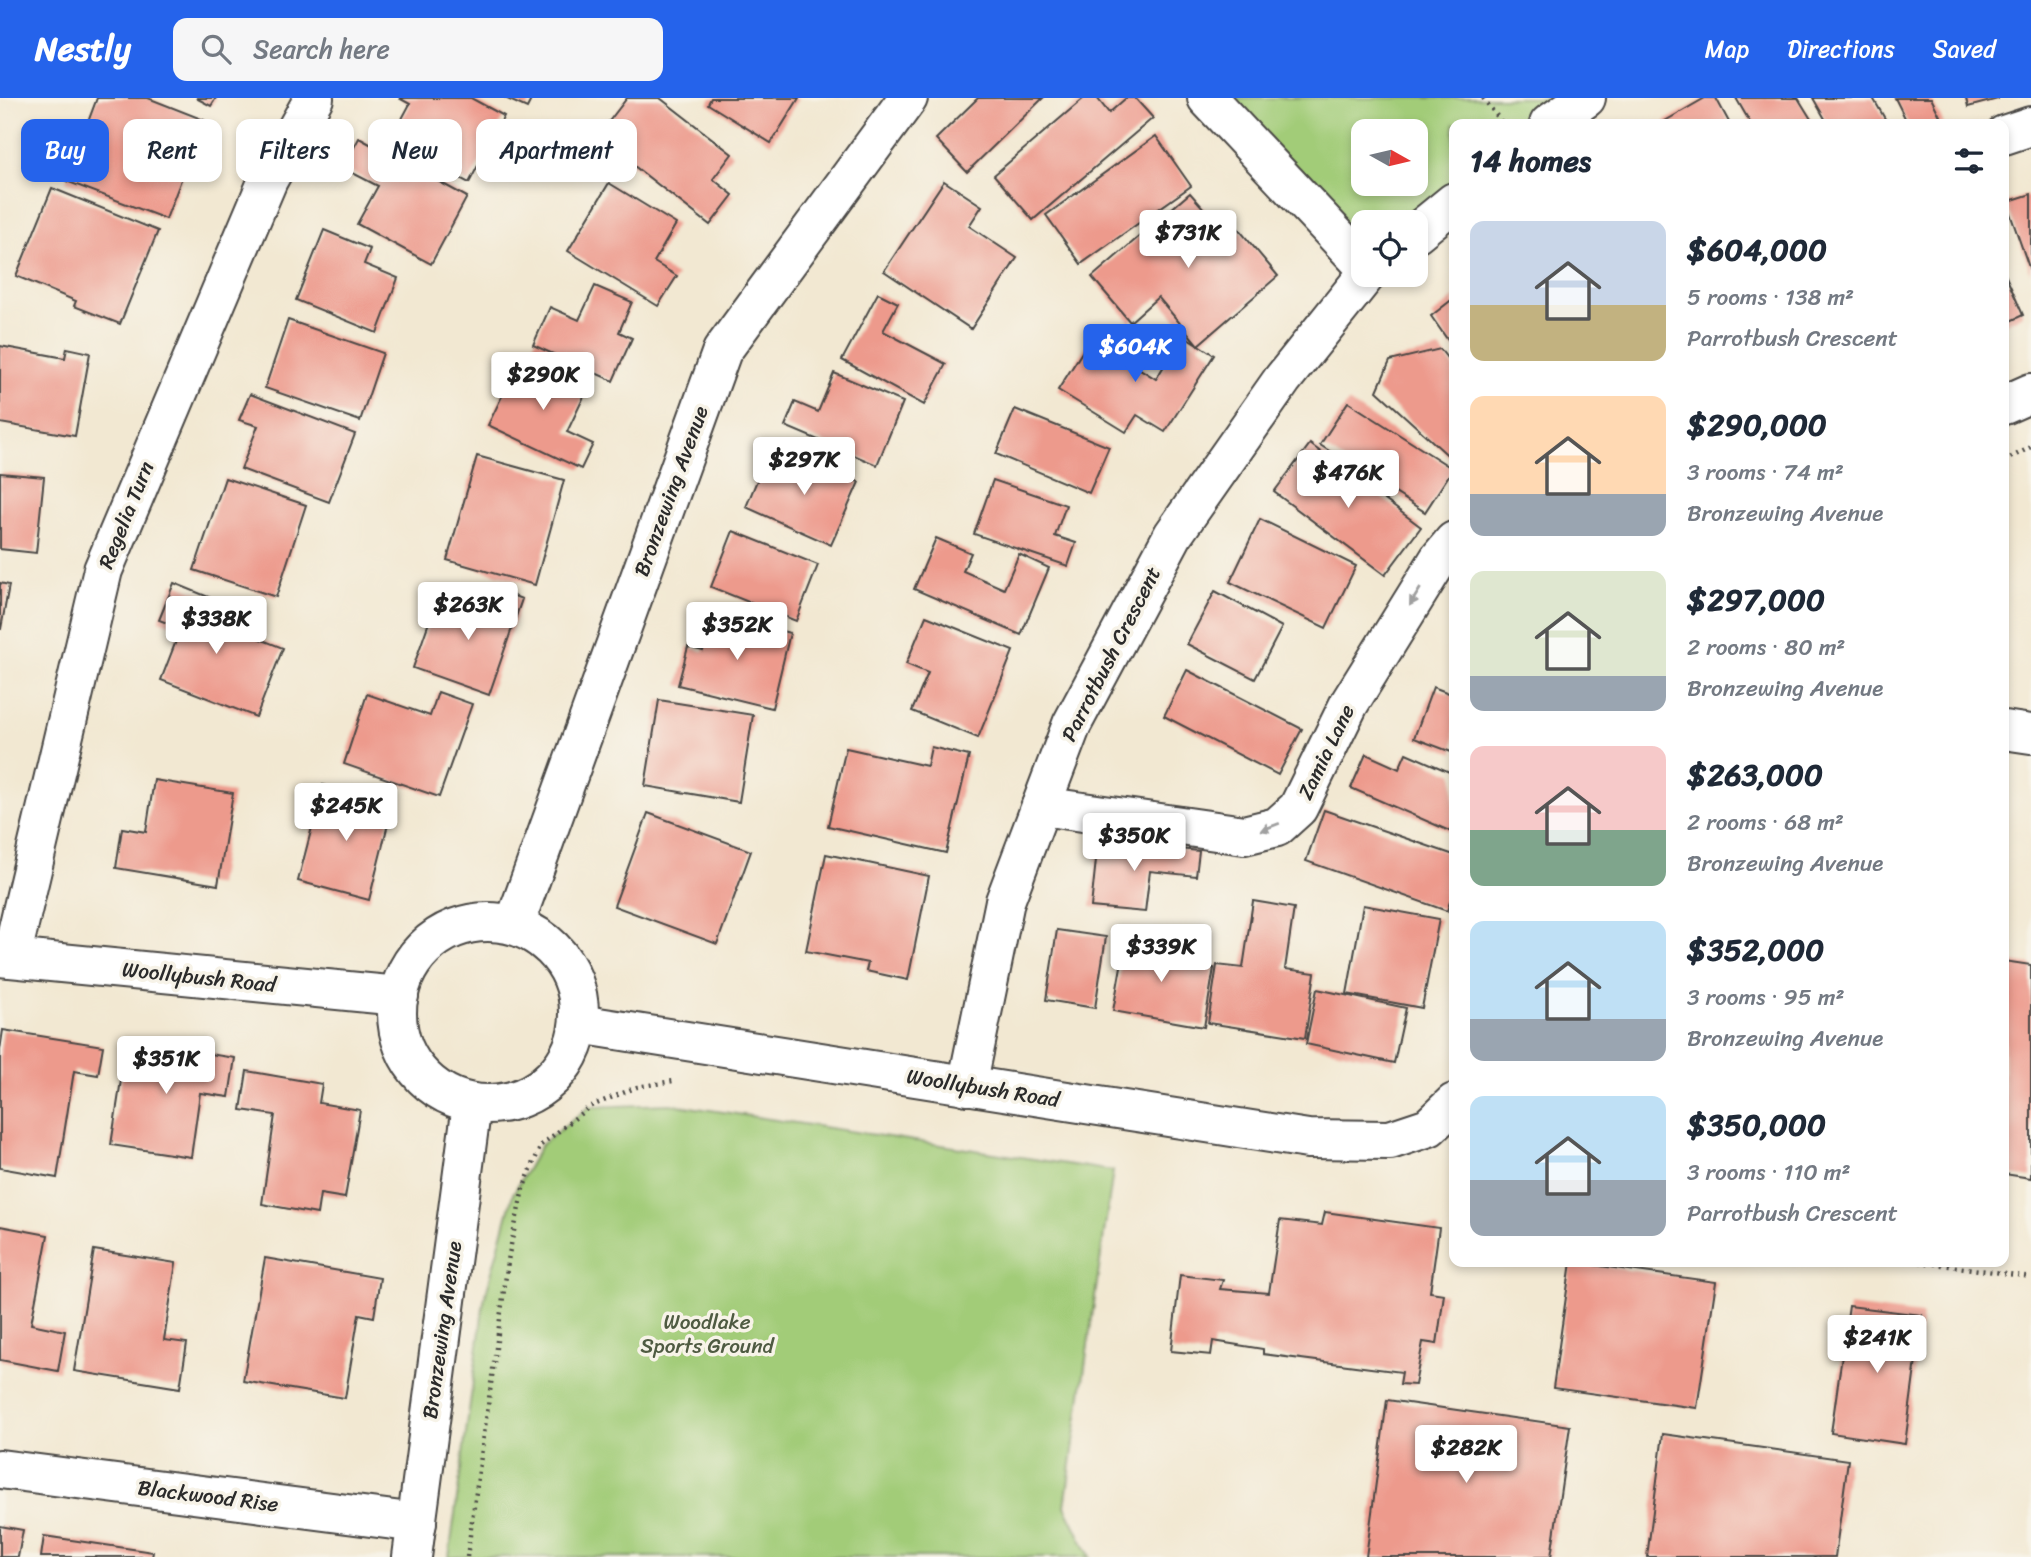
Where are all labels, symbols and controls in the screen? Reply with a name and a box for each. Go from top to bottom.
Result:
search box [173,18,663,81]
text: Nestly [35,20,131,78]
text: Search here [253,26,390,72]
text: Map [1705,28,1749,70]
text: Directions [1787,28,1895,70]
text: Saved [1933,28,1996,70]
icon: search [197,30,235,68]
chip: Buy [21,119,109,182]
chip: Rent [123,119,222,182]
chip: Filters [236,119,354,182]
chip: New [368,119,462,182]
chip: Apartment [476,119,637,182]
north arrow [1351,119,1428,196]
map controls [1351,119,1428,287]
text: 14 homes [1470,134,1591,188]
icon: filters [1950,142,1988,180]
button: locate [1351,210,1428,287]
pin: $731K [1139,211,1237,270]
text: $731K [1155,212,1221,253]
text: $604,000 [1687,223,1827,277]
icon: home [1526,249,1610,333]
text: 5 rooms · 138 m² [1687,277,1854,318]
text: Parrotbush Crescent [1687,318,1898,359]
pin: $604K [1086,324,1184,384]
text: $604K [1099,326,1171,367]
pin: $290K [494,352,592,412]
text: $290K [507,354,579,395]
text: $290,000 [1687,398,1827,452]
street label: Bronzewing Avenue [622,400,720,582]
icon: home [1526,424,1610,508]
pin: $297K [755,438,853,497]
text: $297K [769,439,839,480]
pin: $476K [1299,450,1397,510]
text: $476K [1313,452,1383,493]
text: 3 rooms · 74 m² [1687,452,1844,493]
street label: Regelia Turn [87,455,165,575]
text: Bronzewing Avenue [1687,493,1883,534]
street label: Parrotbush Crescent [1050,560,1172,748]
text: $297,000 [1687,573,1825,627]
pin: $263K [419,582,517,642]
text: $263K [434,584,502,625]
one-way arrow [1409,587,1421,606]
pin: $338K [167,596,265,656]
text: $338K [182,598,250,639]
icon: home [1526,599,1610,683]
pin: $352K [688,602,786,662]
text: $352K [702,604,772,645]
text: 2 rooms · 80 m² [1687,627,1845,668]
text: Bronzewing Avenue [1687,668,1883,709]
street label: Zamia Lane [1287,698,1366,806]
text: $263,000 [1687,748,1823,802]
icon: home [1526,774,1610,858]
pin: $245K [297,784,395,843]
text: $245K [310,785,382,826]
text: 2 rooms · 68 m² [1687,802,1844,843]
pin: $350K [1085,814,1183,873]
text: $350K [1099,815,1169,856]
one-way arrow [1259,822,1280,833]
text: Bronzewing Avenue [1687,843,1883,884]
text: $352,000 [1687,923,1824,977]
pin: $339K [1112,924,1210,984]
text: $339K [1127,926,1195,967]
icon: home [1526,949,1610,1033]
street label: Woollybush Road [120,950,280,1004]
text: 3 rooms · 95 m² [1687,977,1844,1018]
text: Bronzewing Avenue [1687,1018,1883,1059]
pin: $351K [117,1037,215,1096]
text: $351K [133,1038,199,1079]
street label: Woollybush Road [904,1057,1064,1119]
text: $350,000 [1687,1098,1826,1152]
icon: home [1526,1124,1610,1208]
text: 3 rooms · 110 m² [1687,1152,1851,1193]
text: Parrotbush Crescent [1687,1193,1898,1234]
street label: Bronzewing Avenue [411,1239,473,1421]
park label: Woodlake Sports Ground [640,1303,776,1365]
pin: $241K [1828,1316,1926,1375]
text: $241K [1844,1317,1910,1358]
pin: $282K [1417,1426,1515,1485]
text: $282K [1431,1427,1501,1468]
street label: Blackwood Rise [135,1469,281,1524]

